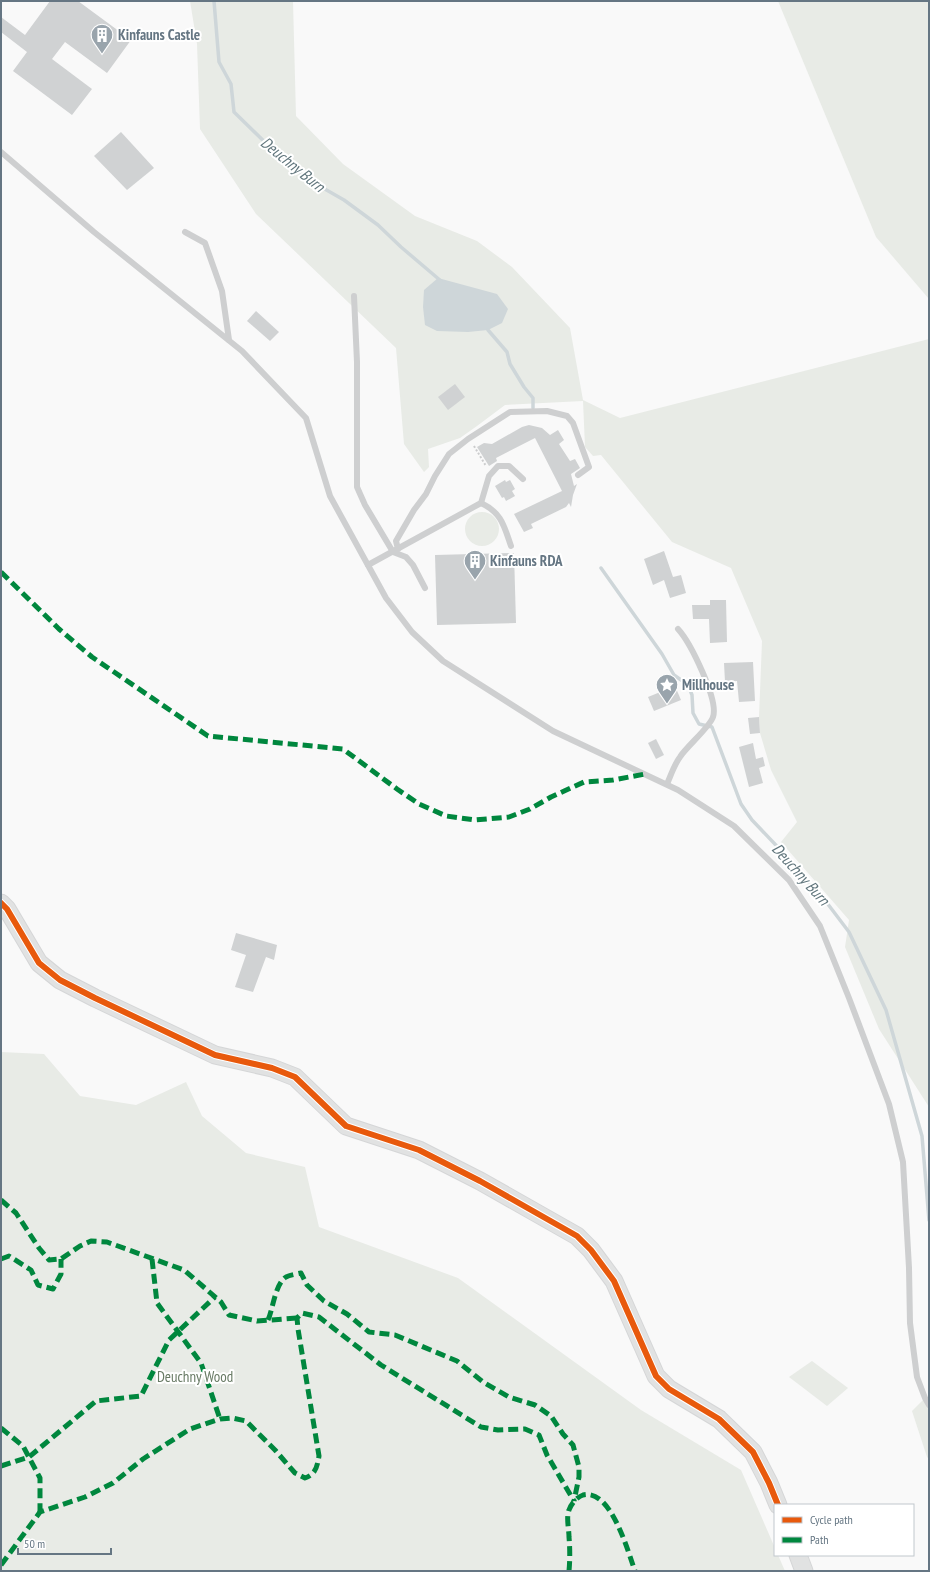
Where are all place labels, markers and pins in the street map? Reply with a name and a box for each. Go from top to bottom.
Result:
building icon: Kinfauns Castle [89,22,115,55]
place label: Kinfauns Castle [118,25,200,44]
building icon: Kinfauns RDA [462,548,488,581]
place label: Kinfauns RDA [490,551,563,570]
place icon: Millhouse [654,672,680,705]
place label: Millhouse [682,675,734,694]

